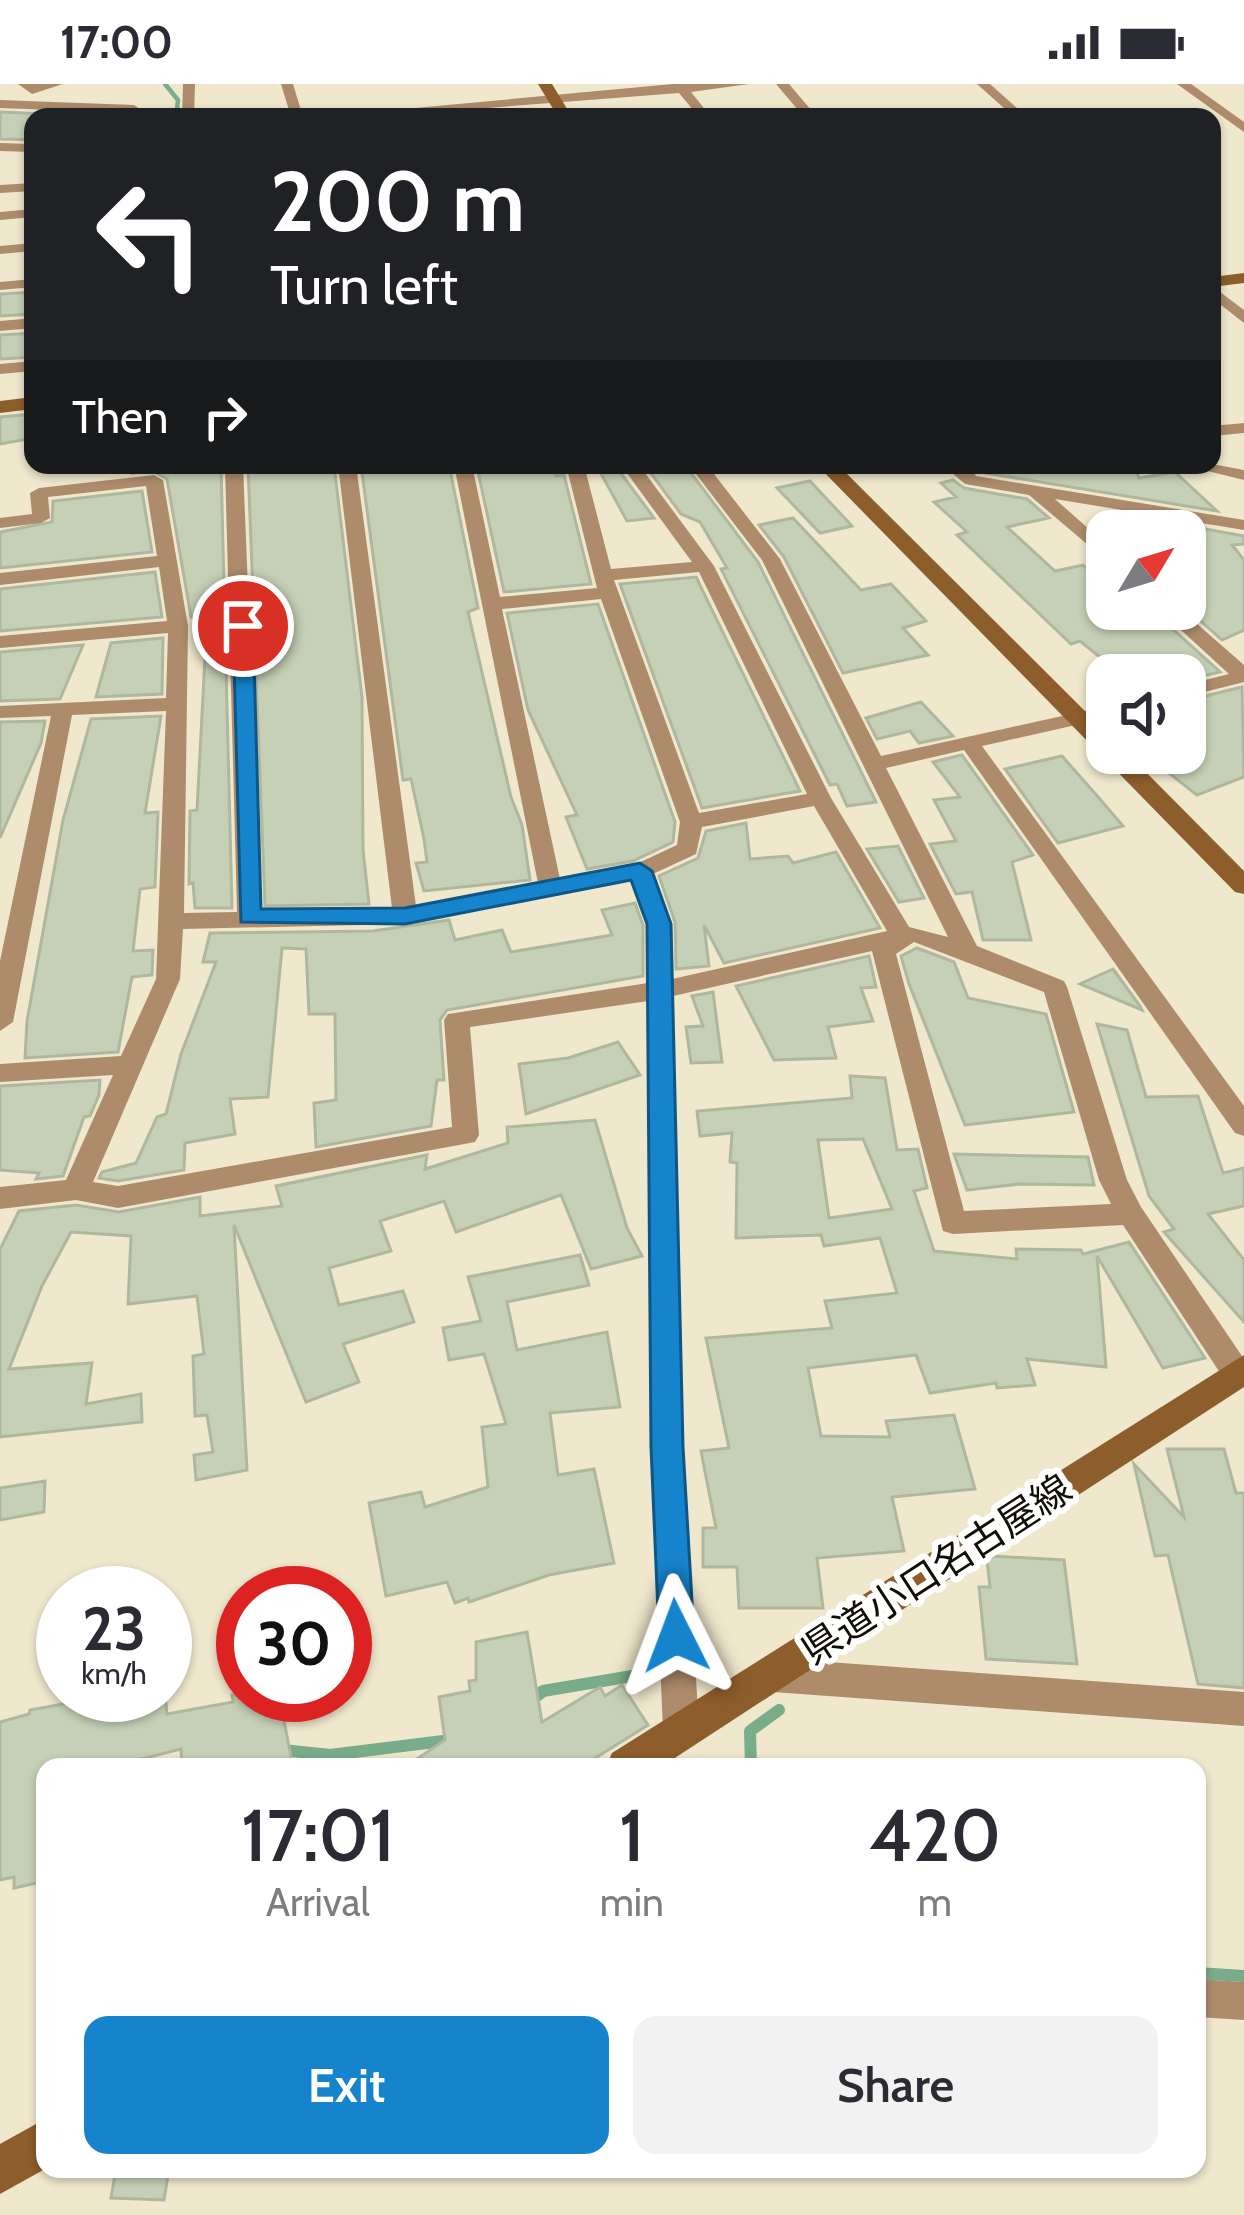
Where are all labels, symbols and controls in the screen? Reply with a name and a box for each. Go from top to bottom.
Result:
text: 17:00 [60,15,173,69]
text: 200 m [270,150,525,252]
icon: left [72,156,228,312]
text: Turn left [270,252,458,318]
icon: right [192,384,258,450]
text: Then [72,390,168,444]
north arrow [1086,510,1206,630]
map controls [1086,510,1206,774]
pin [192,575,294,677]
icon: arrive [210,593,276,659]
button: sound [1086,654,1206,774]
street label: 県道小口名古屋線 [792,1464,1080,1674]
speed limit sign: 30 [216,1566,372,1722]
position arrow [613,1573,739,1699]
text: 23 [82,1592,146,1665]
text: km/h [81,1655,147,1692]
text: 17:01 [241,1792,395,1879]
text: 1 [619,1792,644,1879]
text: 420 [869,1792,1001,1879]
text: Arrival [266,1878,370,1926]
text: min [600,1878,664,1926]
text: m [918,1878,952,1926]
button: Exit [84,2016,609,2154]
button: Share [633,2016,1158,2154]

